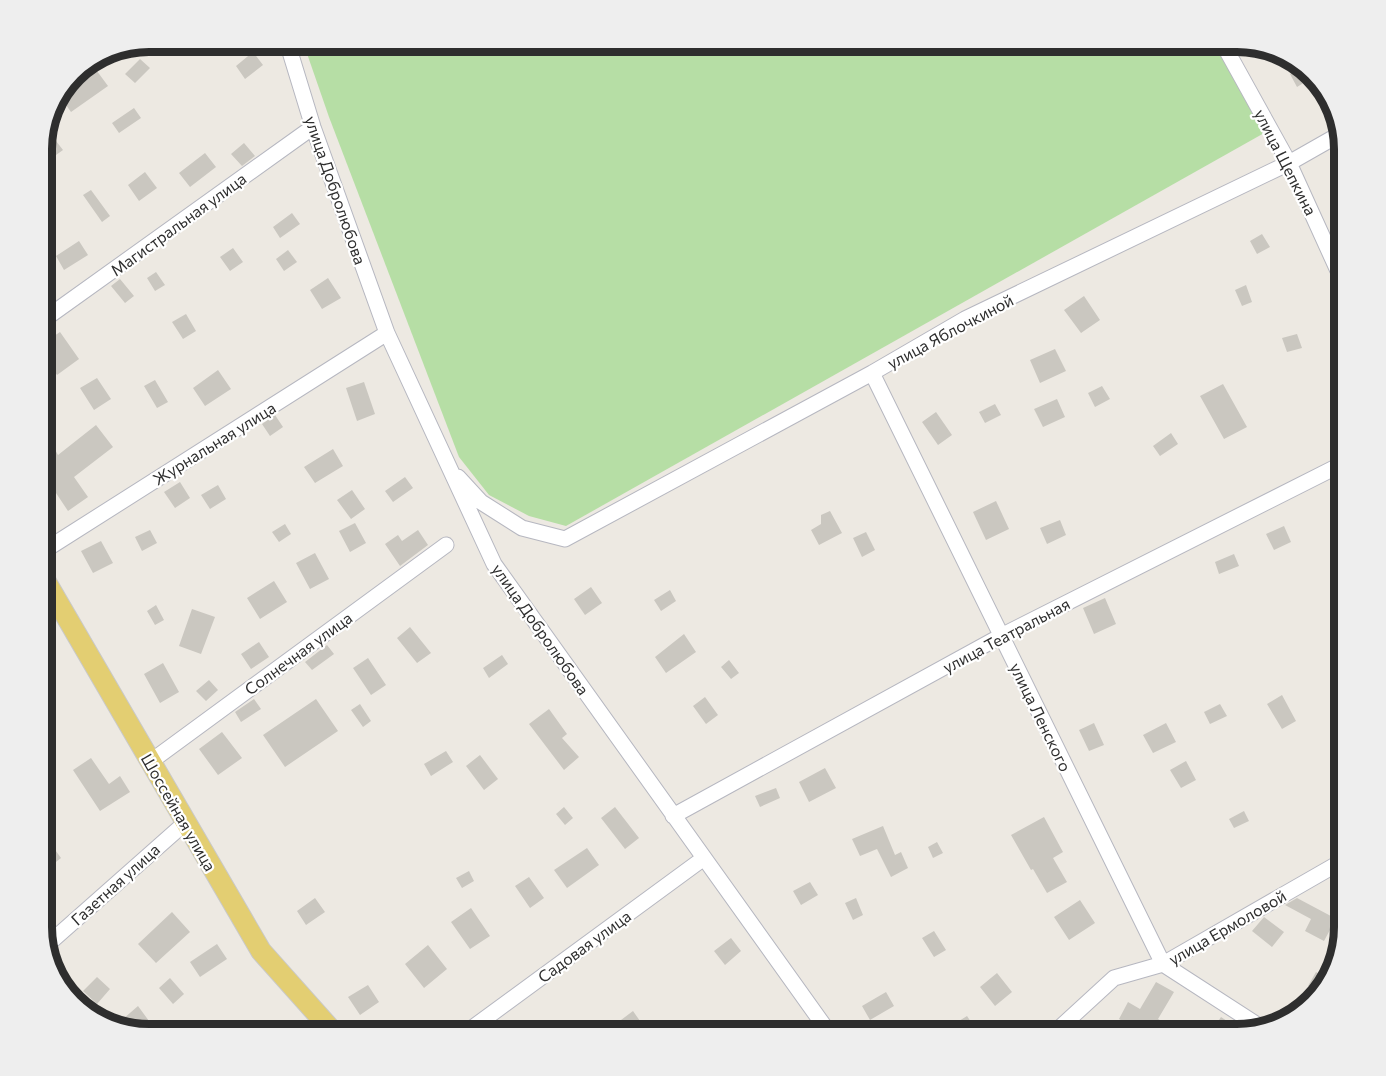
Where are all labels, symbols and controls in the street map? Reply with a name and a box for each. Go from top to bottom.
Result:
street label: улица Щепкина [1251,106,1321,218]
street label: улица Добролюбова [302,113,370,267]
street label: Магистральная улица [107,168,249,280]
street label: улица Яблочкиной [884,290,1016,372]
street label: Журнальная улица [149,398,279,488]
street label: улица Добролюбова [489,560,593,698]
street label: улица Театральная [939,594,1073,676]
street label: Солнечная улица [240,608,356,698]
street label: улица Ленского [1006,660,1076,774]
street label: Шоссейная улица [138,750,220,874]
street label: Газетная улица [67,839,163,929]
street label: улица Ермоловой [1165,886,1289,968]
street label: Садовая улица [534,906,634,986]

